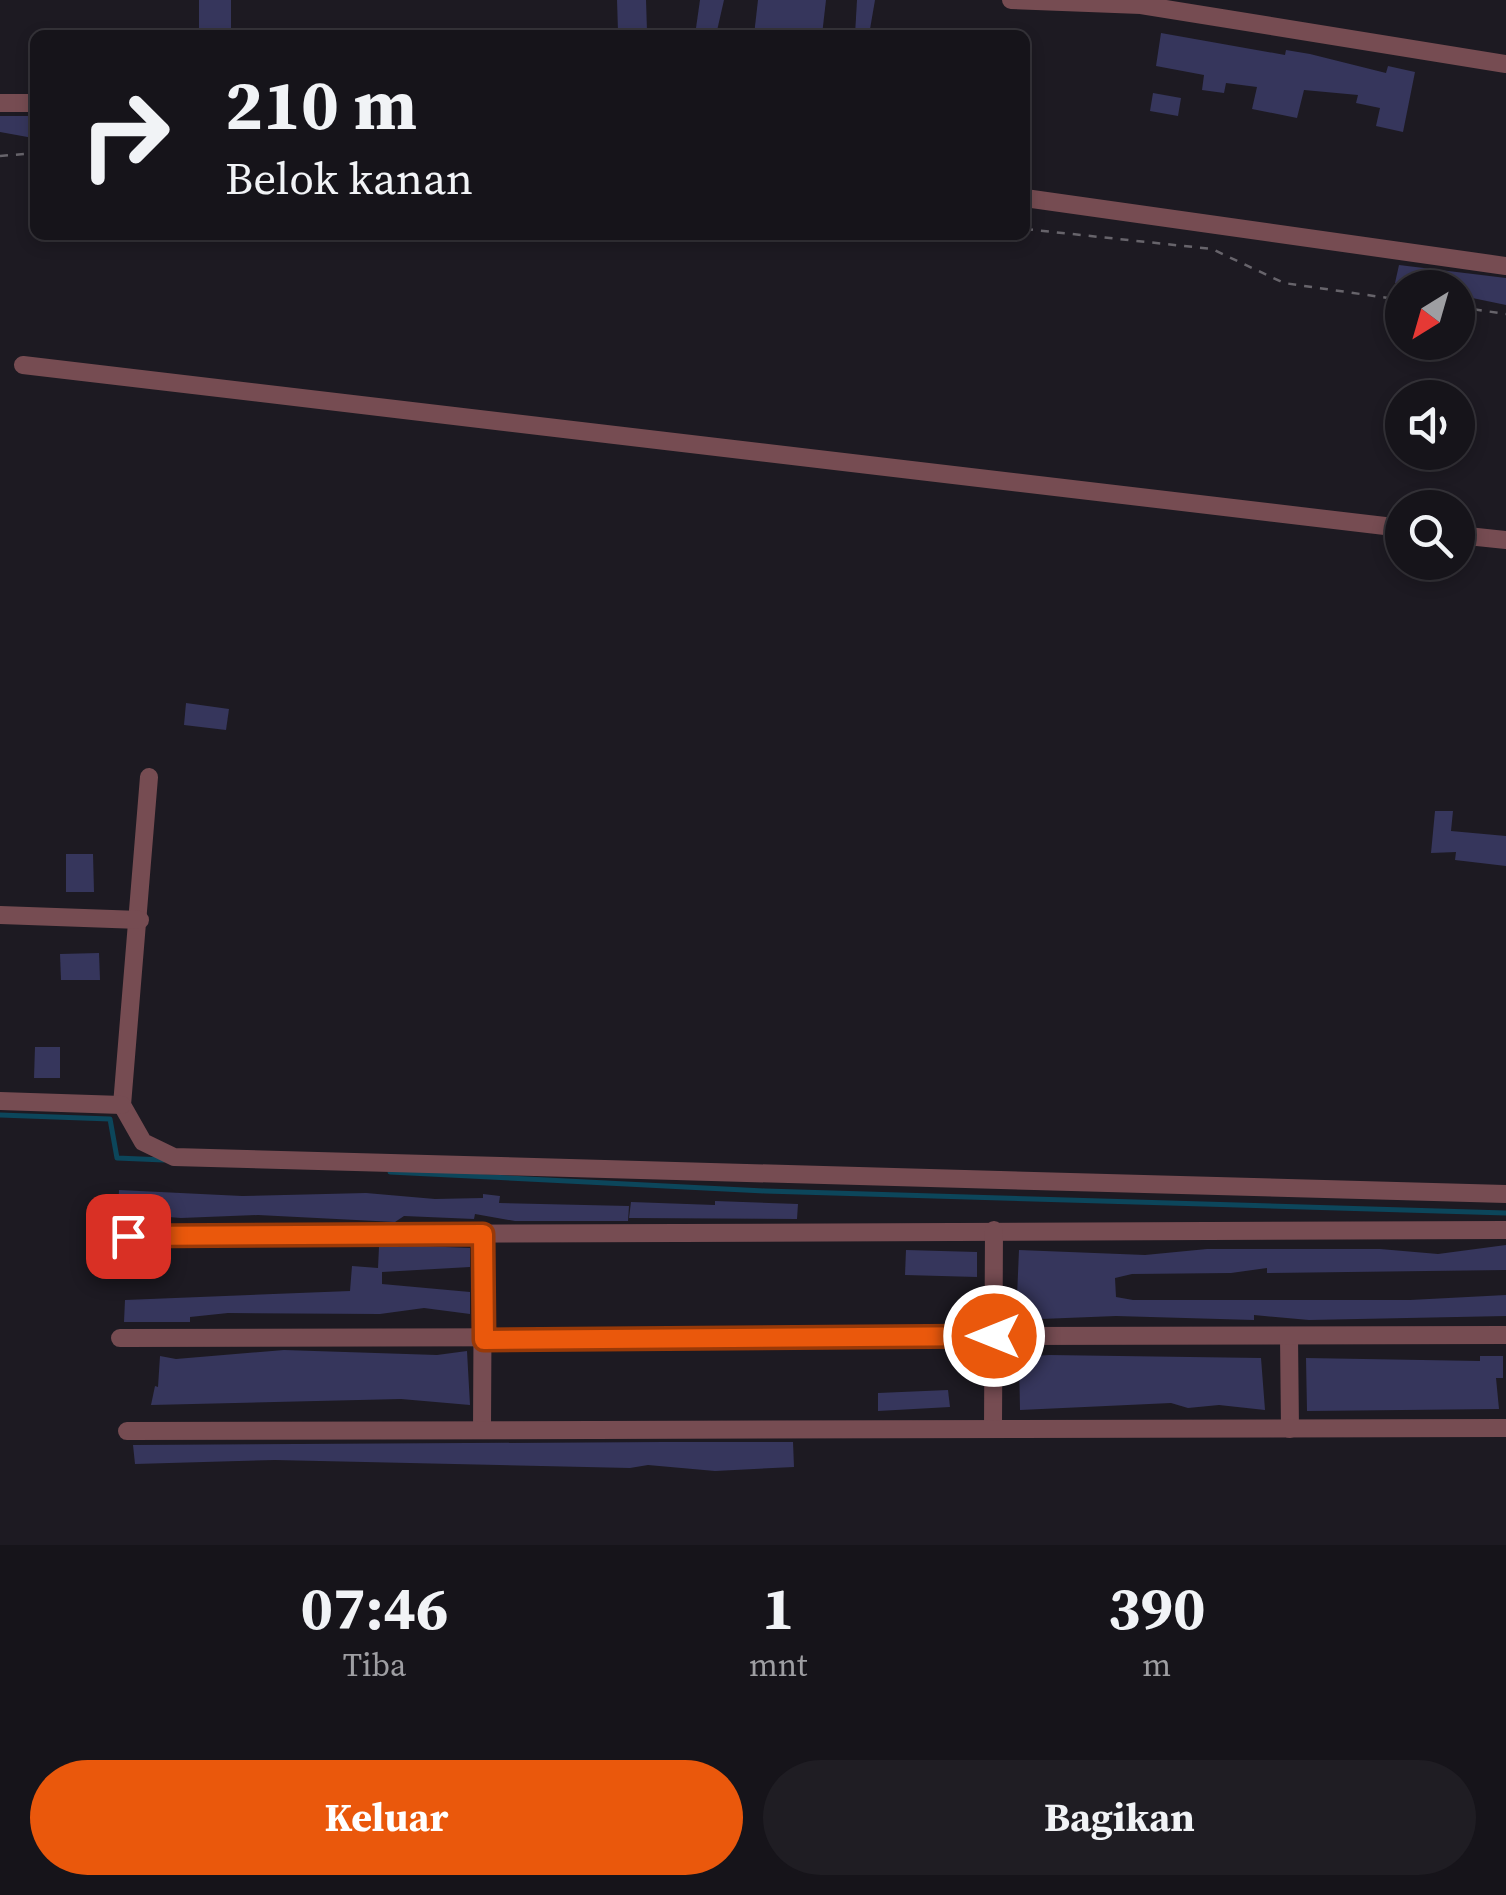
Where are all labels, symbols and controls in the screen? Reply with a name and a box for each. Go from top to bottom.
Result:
text: 210 m [225,56,417,152]
icon: right [60,70,190,200]
text: Belok kanan [225,147,473,209]
north arrow [1385,270,1475,360]
map controls [1385,270,1475,580]
button: sound [1385,380,1475,470]
button: search [1385,490,1475,580]
pin [86,1194,171,1279]
icon: arrive [101,1209,156,1264]
position arrow [942,1284,1046,1388]
text: 07:46 [300,1567,449,1649]
text: 1 [762,1567,795,1649]
text: 390 [1108,1567,1206,1649]
text: Tiba [343,1643,406,1687]
text: mnt [749,1643,808,1687]
text: m [1142,1643,1171,1687]
button: Keluar [30,1760,743,1875]
button: Bagikan [763,1760,1476,1875]

